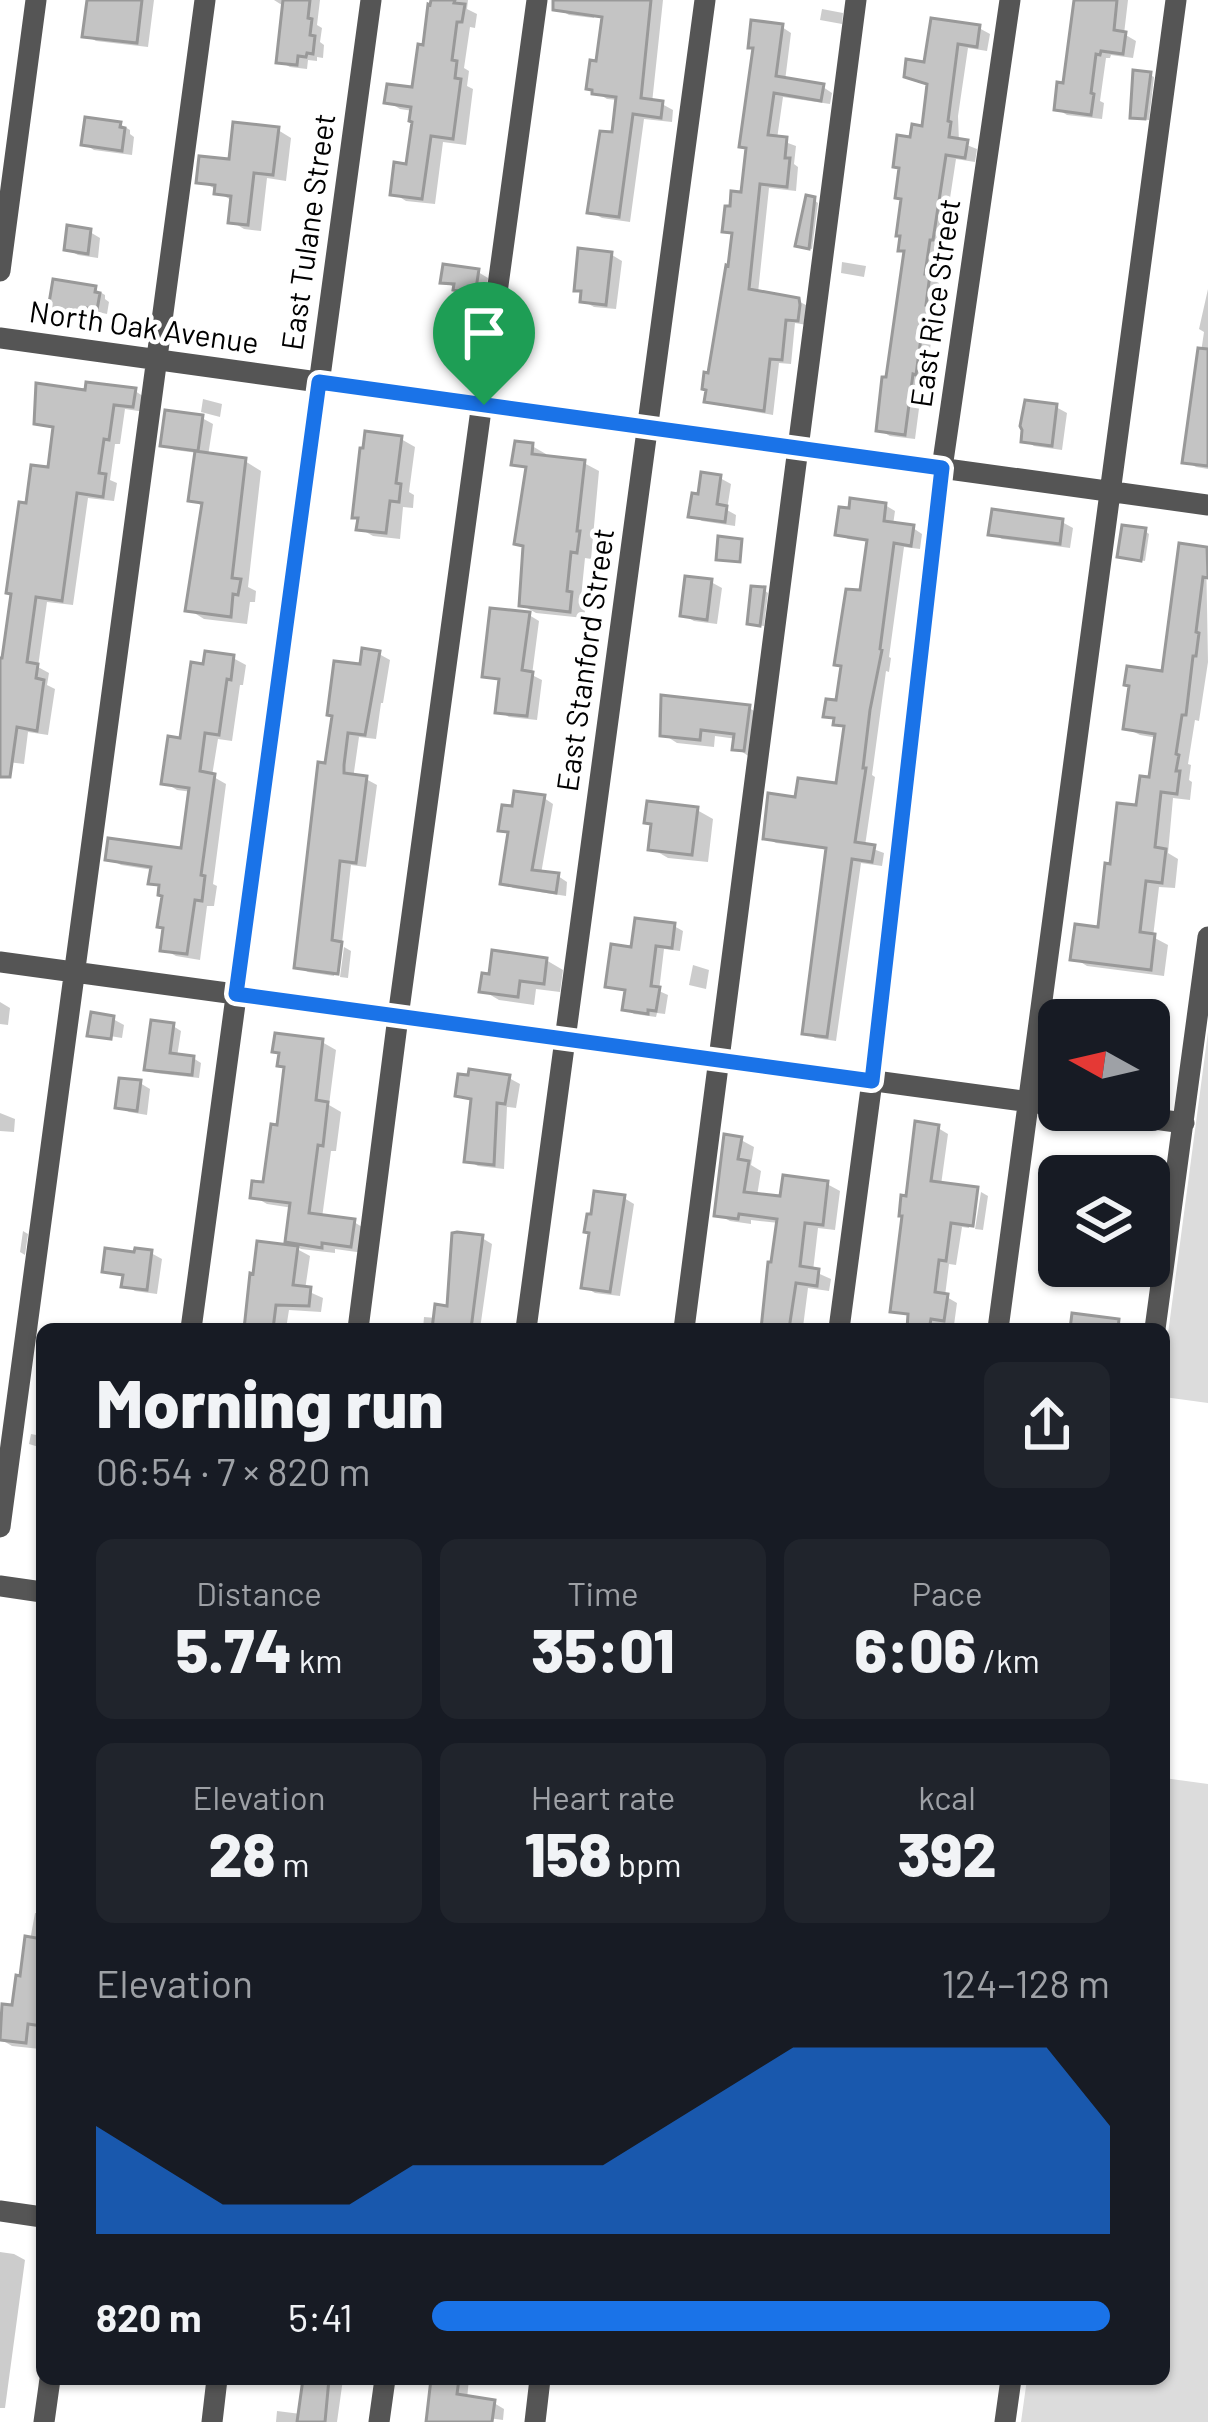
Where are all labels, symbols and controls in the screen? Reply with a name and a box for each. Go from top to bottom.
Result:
street label: East Tulane Street [273,111,341,352]
street label: East Rice Street [902,196,966,409]
pin [433,282,535,405]
street label: North Oak Avenue [27,292,261,360]
icon: arrive [451,300,517,366]
street label: East Stanford Street [548,526,620,794]
north arrow [1038,999,1170,1131]
map controls [1038,999,1170,1287]
button: layers [1038,1155,1170,1287]
text: Morning run [96,1362,444,1441]
button: share [984,1362,1110,1488]
text: 06:54 · 7 × 820 m [96,1447,370,1494]
text: Distance [196,1573,322,1613]
text: Time [567,1573,639,1613]
text: Pace [912,1573,982,1613]
text: 5.74 [176,1613,292,1685]
text: 35:01 [531,1613,675,1685]
text: 6:06 [854,1613,976,1685]
text: km [292,1640,342,1680]
text: /km [976,1640,1040,1680]
text: Elevation [193,1777,325,1817]
text: Heart rate [531,1777,675,1817]
text: kcal [918,1777,976,1817]
text: 28 [209,1817,276,1889]
text: 158 [524,1817,611,1889]
text: 392 [898,1817,997,1889]
text: m [276,1844,309,1884]
text: bpm [611,1844,682,1884]
text: Elevation [96,1959,253,2006]
text: 124–128 m [941,1959,1110,2006]
text: 820 m [96,2293,202,2340]
text: 5:41 [288,2293,353,2340]

